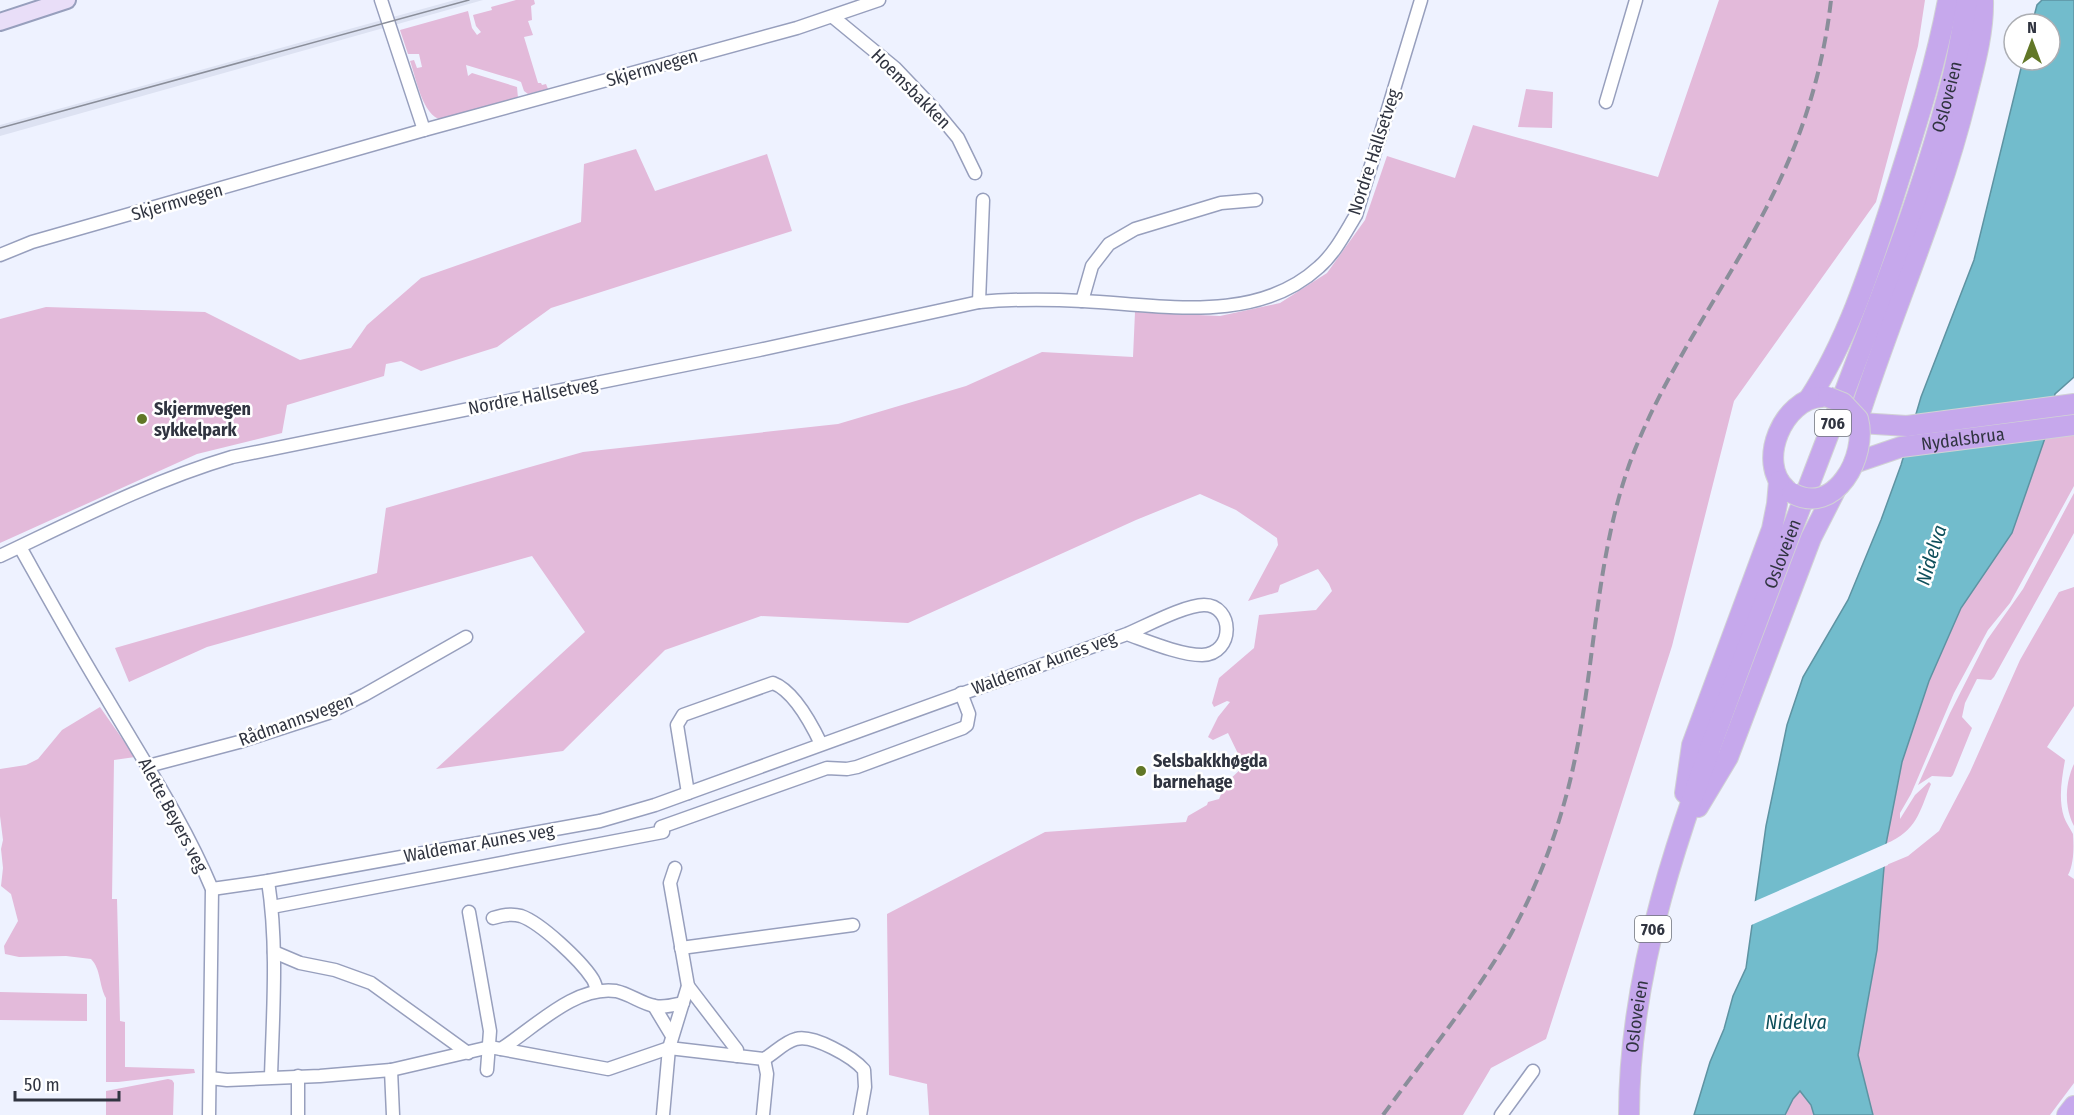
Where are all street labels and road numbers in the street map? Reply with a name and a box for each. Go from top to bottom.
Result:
street label: Skjermvegen [604,44,700,92]
street label: Hoemsbakken [866,44,956,134]
street label: Osloveien [1927,59,1967,135]
street label: Nordre Hallsetveg [1343,86,1405,218]
street label: Skjermvegen [129,178,225,226]
street label: Nordre Hallsetveg [466,373,600,419]
road number: 706 [1815,410,1851,436]
street label: Nydalsbrua [1920,423,2006,455]
street label: Osloveien [1759,516,1806,592]
street label: Waldemar Aunes veg [969,626,1120,699]
street label: Rådmannsvegen [236,689,356,751]
street label: Alette Beyers veg [134,754,213,876]
street label: Waldemar Aunes veg [402,819,556,867]
road number: 706 [1635,916,1671,942]
street label: Osloveien [1621,978,1653,1054]

